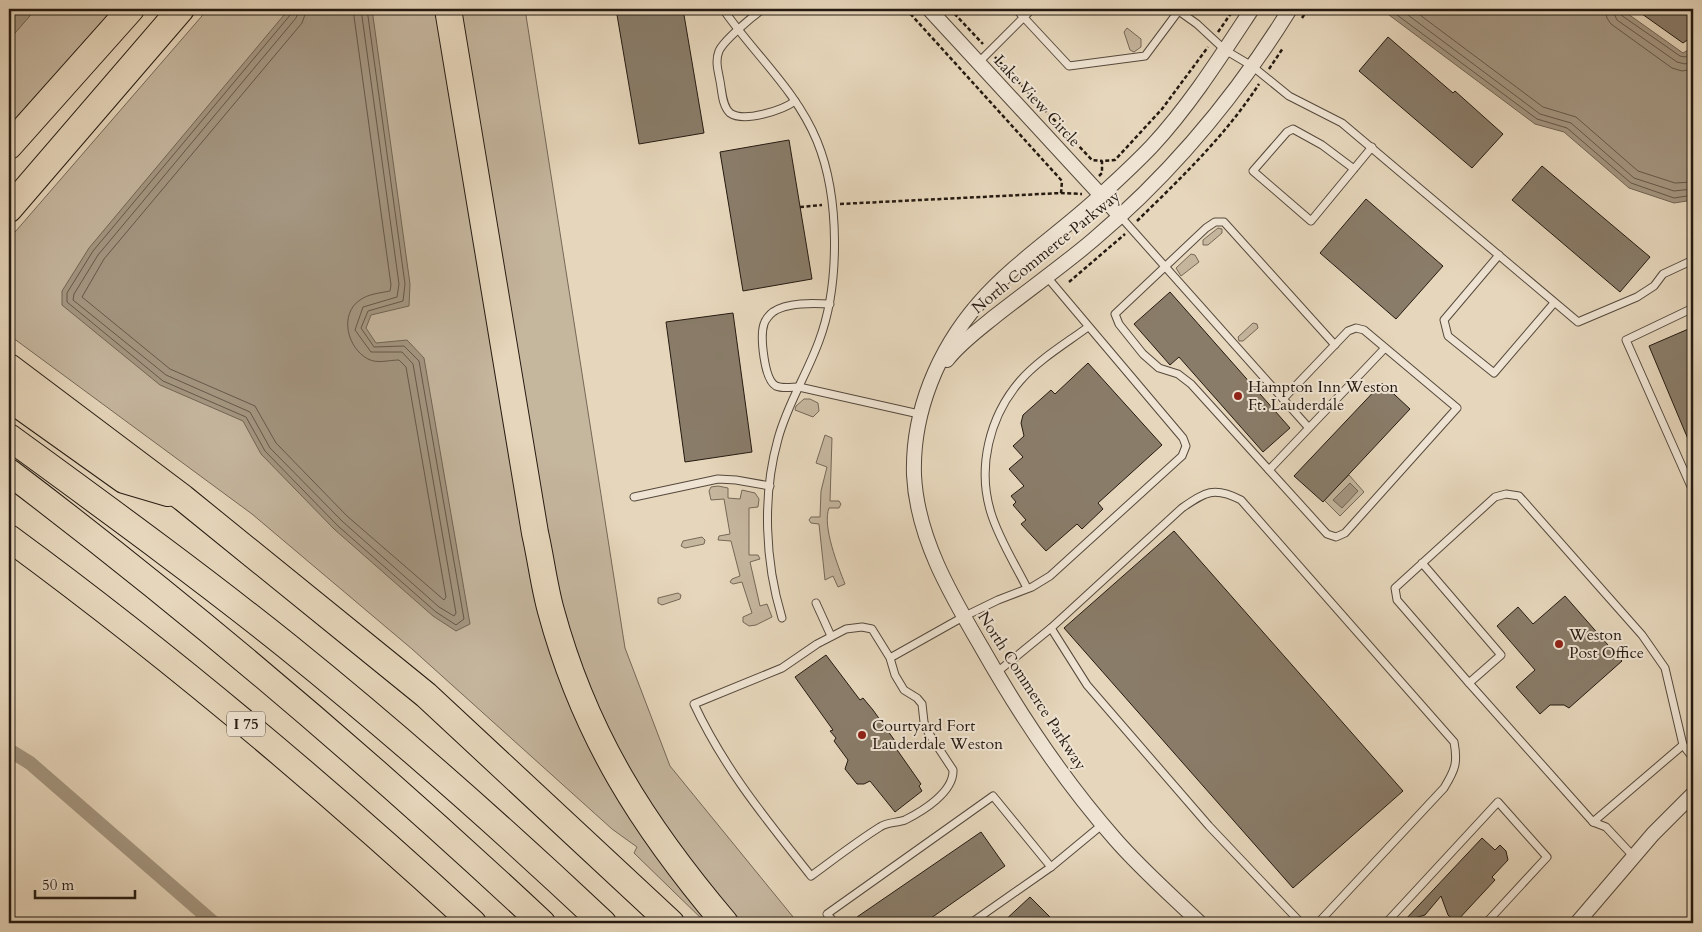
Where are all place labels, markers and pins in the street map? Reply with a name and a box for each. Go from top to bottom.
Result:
place label: Hampton Inn Weston Ft. Lauderdale [1248,376,1398,416]
marker: Hampton Inn Weston Ft. Lauderdale [1232,390,1244,402]
place label: Weston Post Office [1568,624,1644,664]
marker: Weston Post Office [1553,638,1565,650]
place label: Courtyard Fort Lauderdale Weston [872,715,1003,755]
marker: Courtyard Fort Lauderdale Weston [856,729,868,741]

